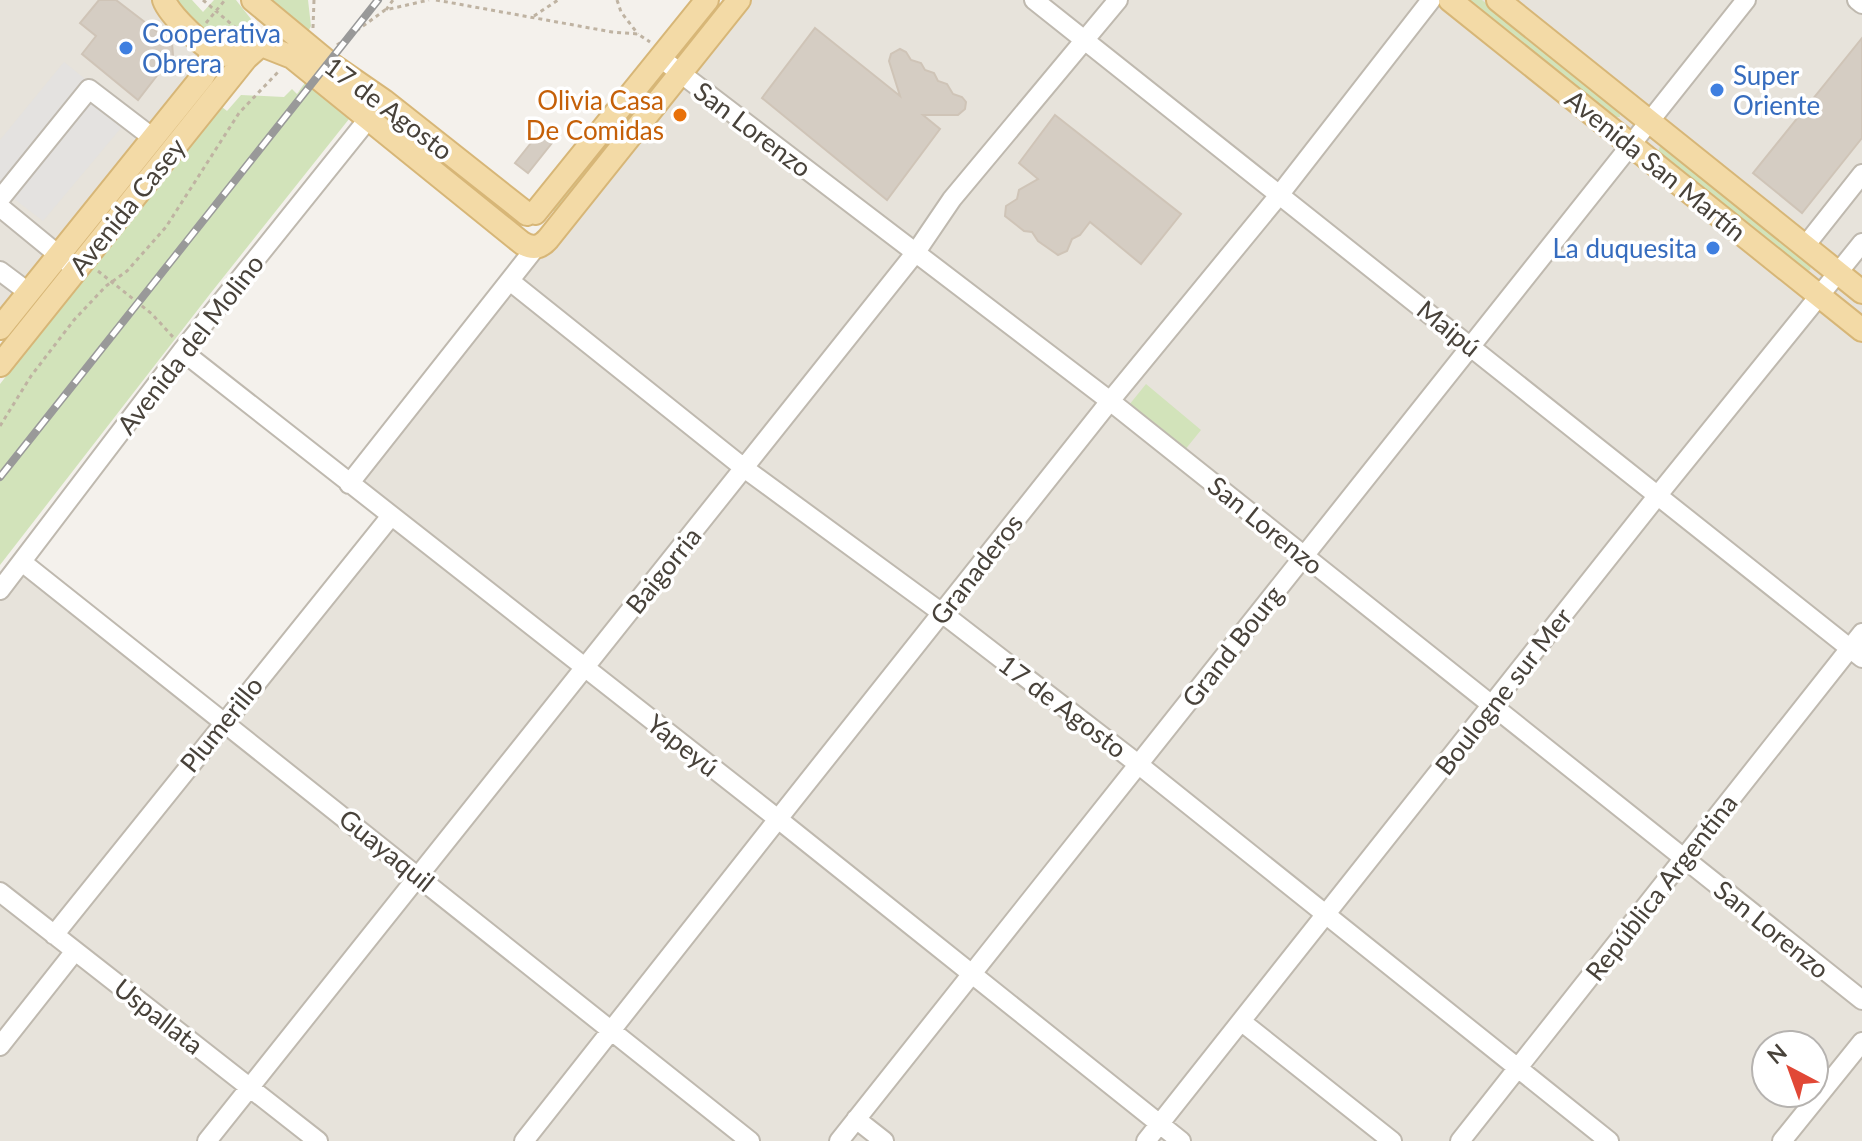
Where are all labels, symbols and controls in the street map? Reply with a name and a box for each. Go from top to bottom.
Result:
place label: Cooperativa Obrera [142,17,281,79]
marker: Cooperativa Obrera [117,39,135,57]
street label: 17 de Agosto [319,50,459,166]
place label: Super Oriente [1733,59,1820,121]
street label: San Lorenzo [688,75,818,183]
marker: Super Oriente [1708,81,1726,99]
street label: Avenida San Martín [1559,82,1753,248]
place label: Olivia Casa De Comidas [526,84,664,146]
marker: Olivia Casa De Comidas [671,106,689,124]
street label: Avenida Casey [62,131,192,281]
place label: La duquesita [1552,232,1697,264]
marker: La duquesita [1704,239,1722,257]
street label: Avenida del Molino [110,248,270,440]
street label: Maipú [1411,293,1487,363]
street label: San Lorenzo [1202,469,1330,581]
street label: Granaderos [923,507,1029,631]
street label: Baigorria [618,520,708,620]
street label: Grand Bourg [1175,579,1289,713]
street label: Boulogne sur Mer [1428,601,1579,781]
street label: 17 de Agosto [993,648,1133,764]
street label: Plumerillo [173,670,269,778]
street label: Yapeyú [641,707,725,783]
street label: República Argentina [1578,787,1744,987]
street label: Guayaquil [333,802,441,898]
street label: San Lorenzo [1708,873,1836,985]
street label: Uspallata [108,971,210,1061]
north arrow [1750,1029,1830,1109]
text: N [1761,1038,1792,1069]

